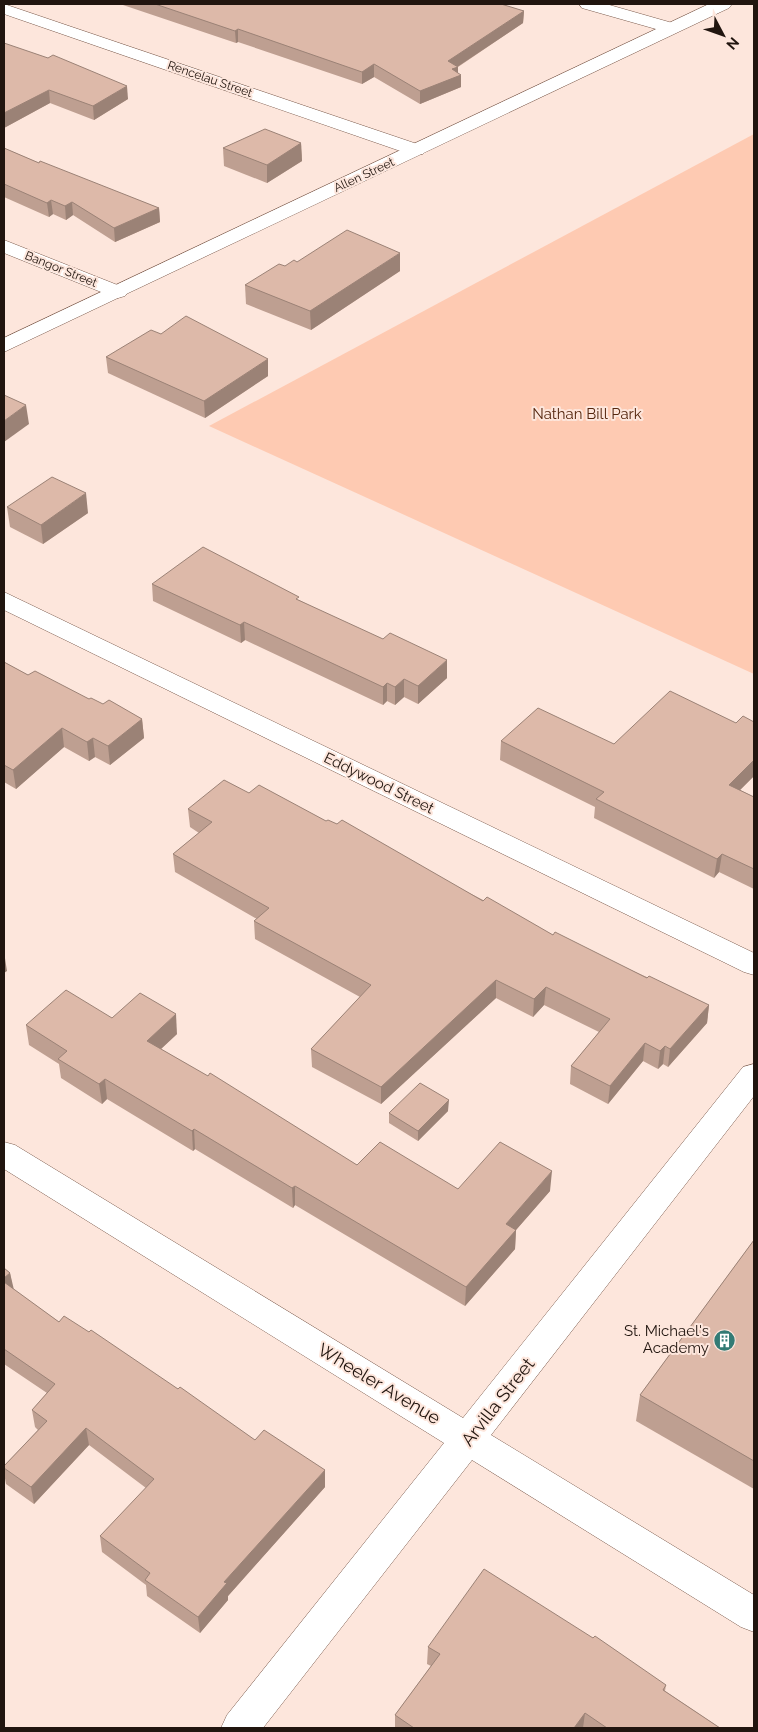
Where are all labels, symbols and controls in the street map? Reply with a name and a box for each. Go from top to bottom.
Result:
north arrow [698,10,748,60]
text: N [723,34,742,53]
street label: Rencelau Street [166,58,254,100]
street label: Allen Street [332,155,396,195]
street label: Bangor Street [23,248,99,290]
park label: Nathan Bill Park [532,405,642,423]
street label: Eddywood Street [321,749,437,817]
place label: St. Michael's Academy [624,1322,709,1357]
building icon: St. Michael's Academy [713,1328,737,1352]
street label: Wheeler Avenue [314,1339,445,1429]
street label: Arvilla Street [457,1353,539,1450]

